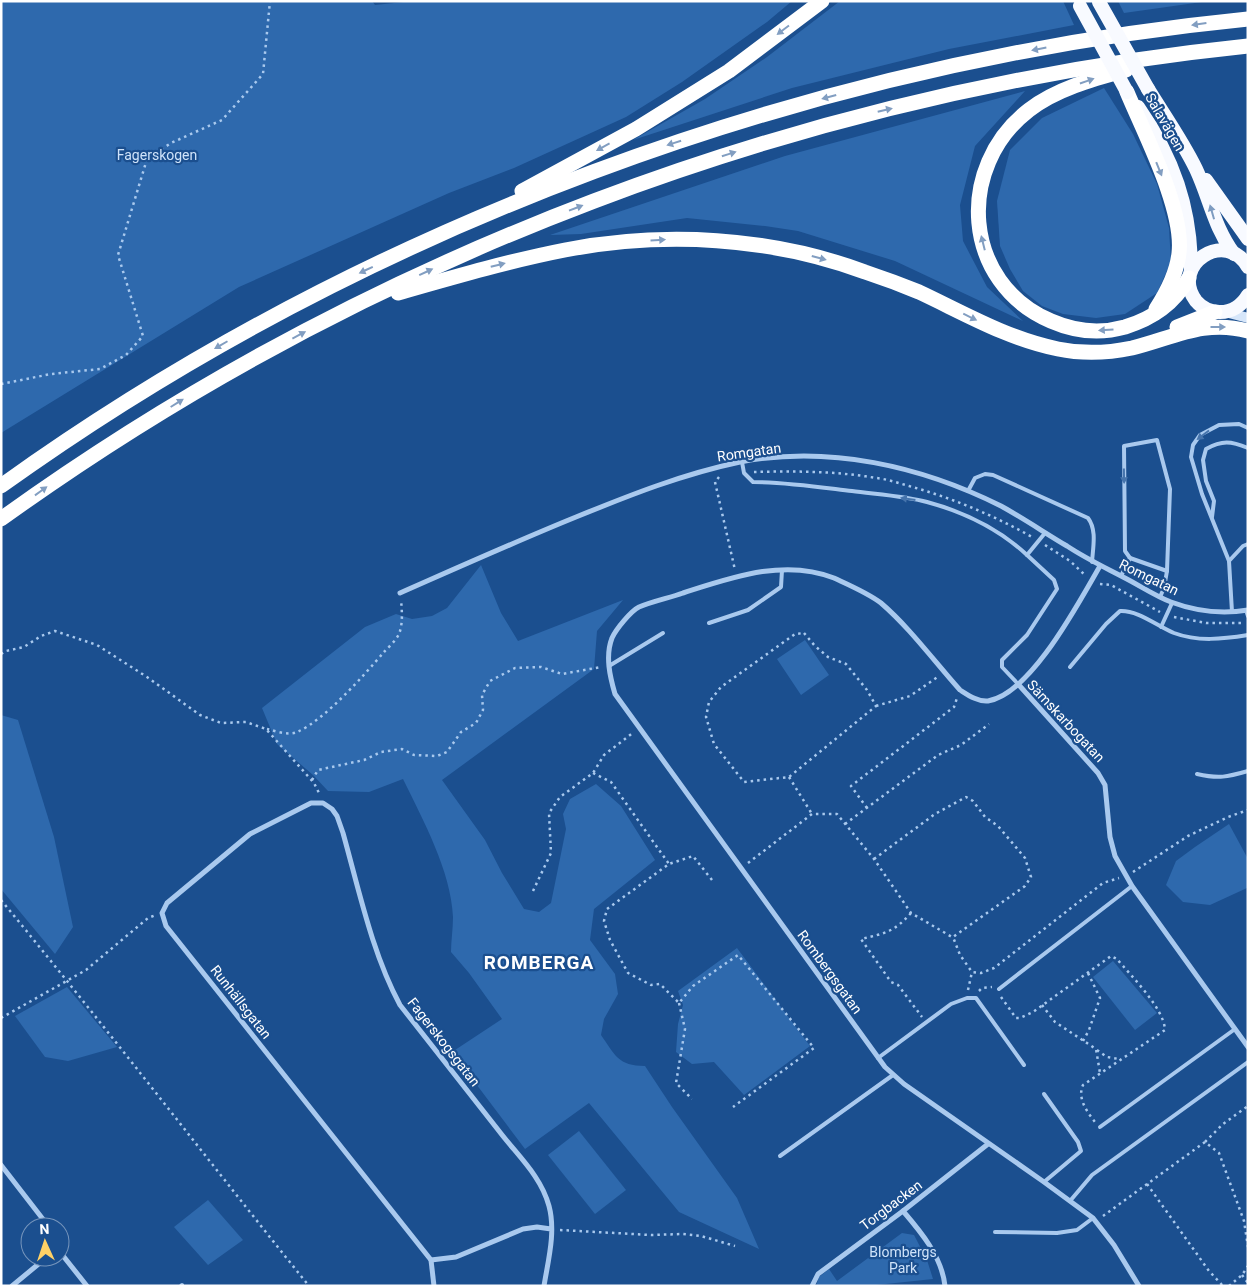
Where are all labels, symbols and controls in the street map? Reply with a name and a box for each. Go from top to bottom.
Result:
one-way arrow [1191,20,1207,28]
one-way arrow [777,25,790,36]
one-way arrow [1030,45,1046,53]
one-way arrow [1079,77,1094,84]
street label: Salavägen [1142,90,1188,154]
one-way arrow [822,93,837,101]
one-way arrow [878,106,893,114]
one-way arrow [666,140,681,148]
one-way arrow [595,143,610,151]
park label: Fagerskogen [117,147,197,163]
one-way arrow [722,150,737,158]
one-way arrow [1156,162,1164,176]
one-way arrow [568,204,583,211]
one-way arrow [1208,205,1216,220]
one-way arrow [651,236,667,244]
one-way arrow [979,236,987,251]
one-way arrow [812,254,827,262]
one-way arrow [491,261,506,269]
one-way arrow [358,266,373,274]
one-way arrow [419,267,433,275]
one-way arrow [963,313,977,321]
one-way arrow [1210,323,1226,331]
one-way arrow [1098,326,1114,334]
one-way arrow [292,331,306,339]
one-way arrow [214,341,229,349]
one-way arrow [171,398,184,407]
one-way arrow [1196,430,1210,440]
street label: Romgatan [716,440,782,464]
one-way arrow [1120,468,1128,484]
one-way arrow [34,486,48,496]
one-way arrow [899,495,915,503]
street label: Romgatan [1117,556,1181,598]
street label: Sämskarbogatan [1024,677,1108,765]
street label: Rombergsgatan [794,927,866,1017]
district label: ROMBERGA [484,951,594,974]
street label: Runhällsgatan [207,962,275,1042]
street label: Fagerskogsgatan [404,995,484,1089]
street label: Torgbacken [857,1177,925,1233]
north arrow [20,1217,70,1267]
text: N [39,1221,50,1237]
park label: Blombergs Park [869,1244,937,1276]

